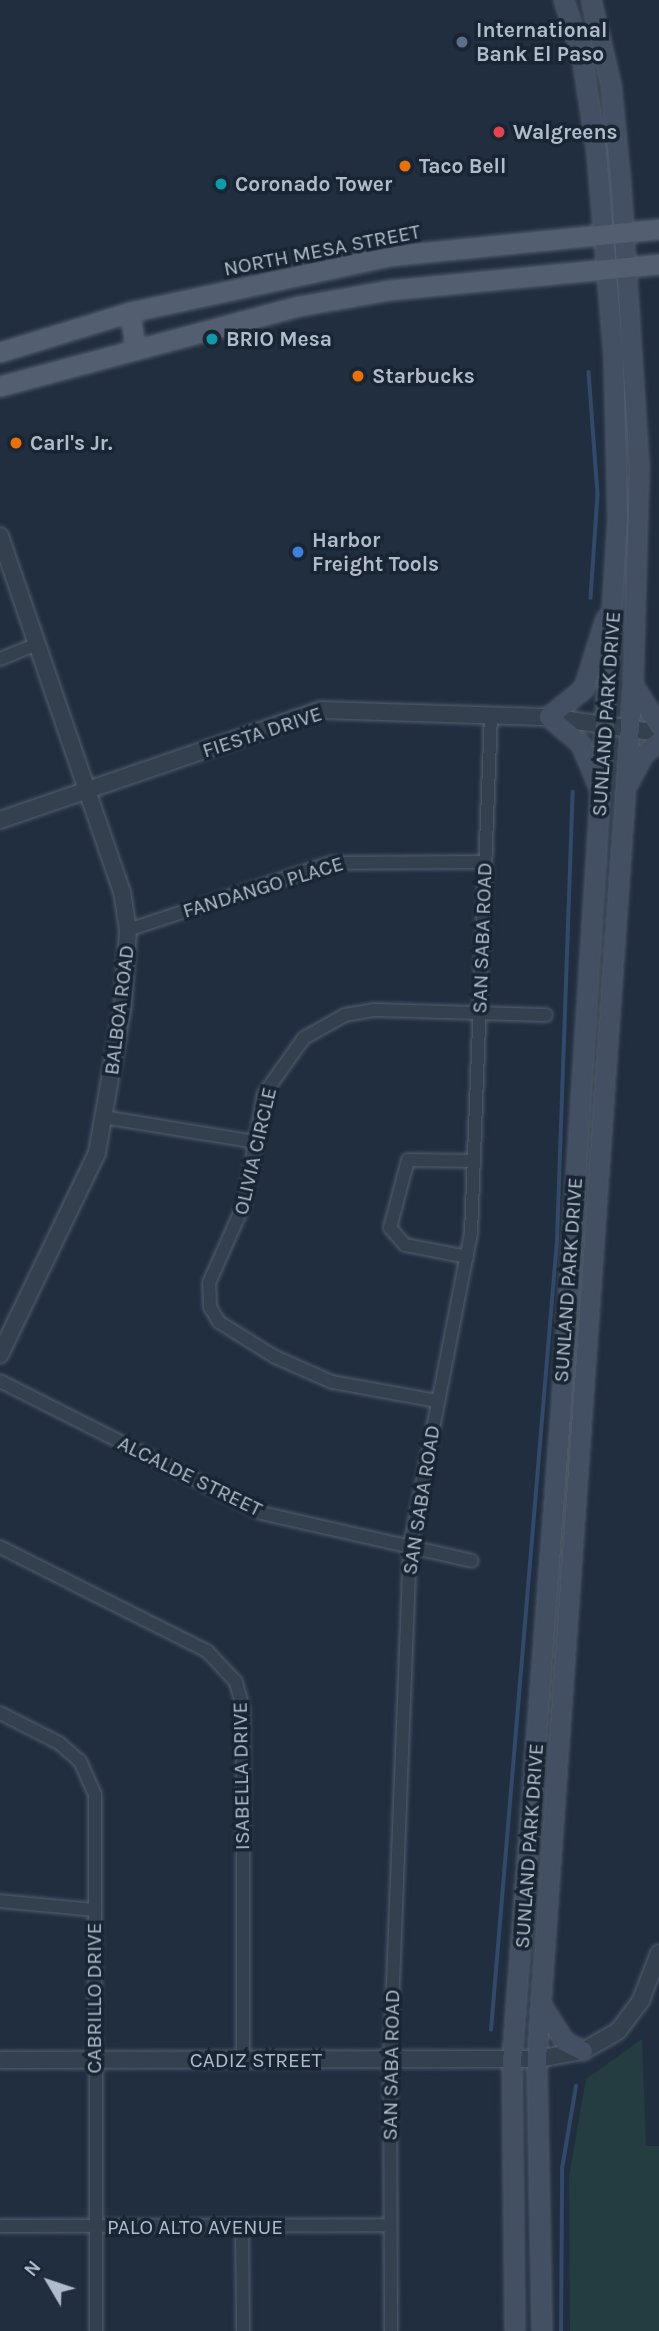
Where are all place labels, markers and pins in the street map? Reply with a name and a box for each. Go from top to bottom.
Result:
place label: International Bank El Paso [476,17,607,67]
marker: International Bank El Paso [454,34,470,50]
place label: Walgreens [513,119,618,145]
marker: Walgreens [491,124,507,140]
place label: Taco Bell [419,153,506,179]
marker: Taco Bell [397,158,413,174]
place label: Coronado Tower [235,171,392,197]
marker: Coronado Tower [213,176,229,192]
place label: BRIO Mesa [226,326,332,352]
marker: BRIO Mesa [204,331,220,347]
place label: Starbucks [372,363,475,389]
marker: Starbucks [350,368,366,384]
place label: Carl's Jr. [30,430,112,456]
marker: Carl's Jr. [8,435,24,451]
place label: Harbor Freight Tools [312,527,439,577]
marker: Harbor Freight Tools [290,544,306,560]

